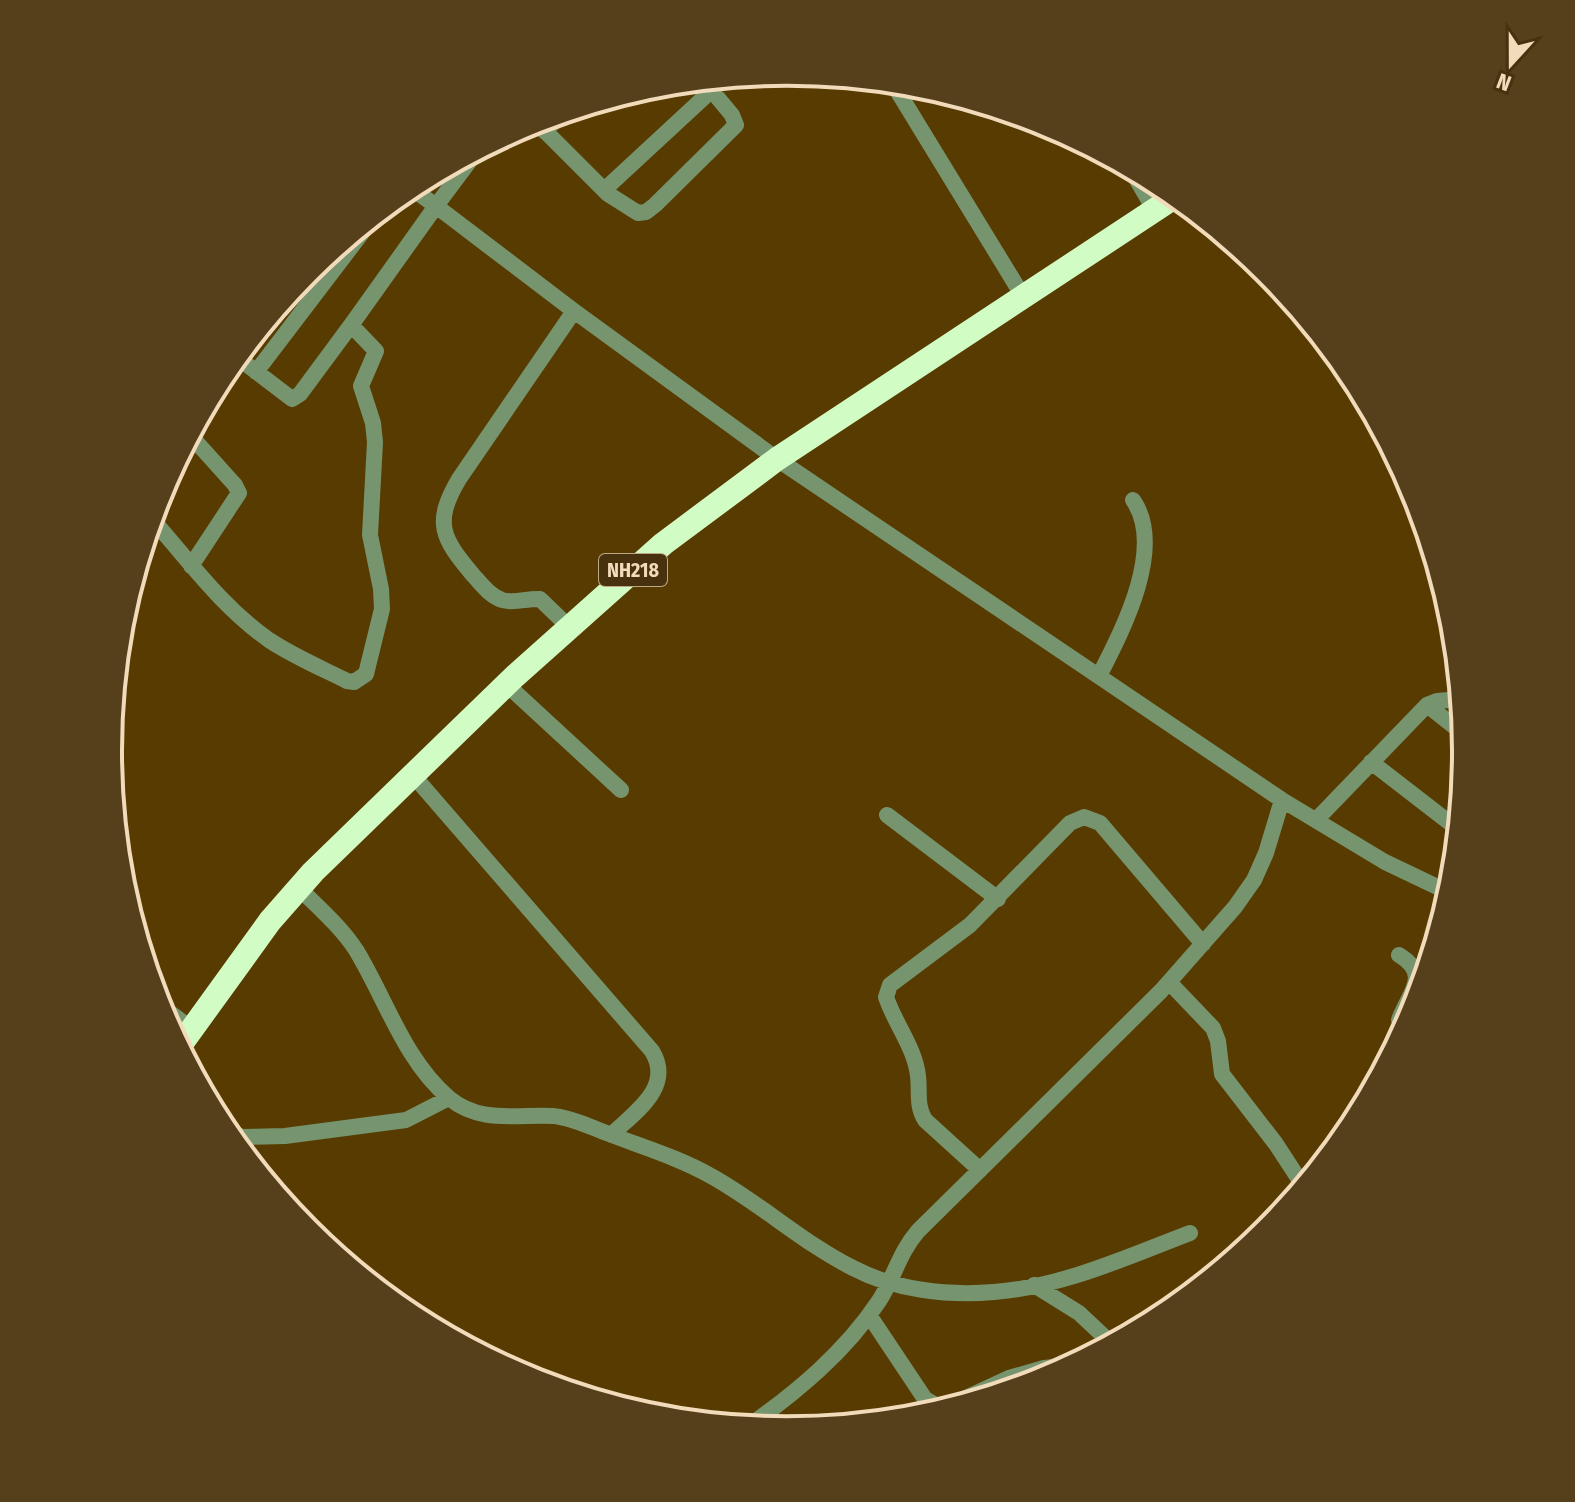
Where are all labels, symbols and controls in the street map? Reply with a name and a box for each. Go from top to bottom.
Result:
north arrow [1471,24,1551,104]
text: N [1493,67,1515,97]
road number: NH218 [599,554,667,586]

